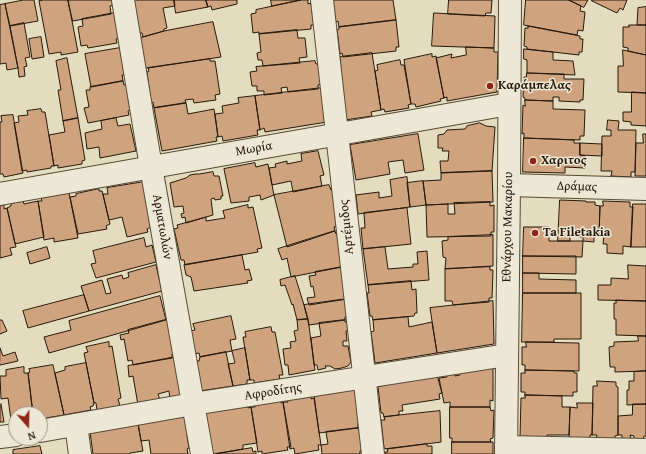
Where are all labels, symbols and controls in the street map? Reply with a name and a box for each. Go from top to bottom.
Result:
place label: Καράμπελας [498,78,571,94]
marker: Καράμπελας [485,81,495,91]
street label: Μωρία [234,138,274,160]
place label: Χαριτος [541,153,587,169]
marker: Χαριτος [528,156,538,166]
street label: Εθνάρχου Μακαρίου [499,172,517,282]
street label: Δράμας [557,178,597,196]
street label: Αρματωλών [149,193,175,261]
street label: Αρτέμιδος [336,199,358,255]
place label: Ta Filetakia [543,225,611,241]
marker: Ta Filetakia [530,228,540,238]
street label: Αφροδίτης [243,380,303,404]
north arrow [8,406,48,446]
text: N [26,428,38,445]

